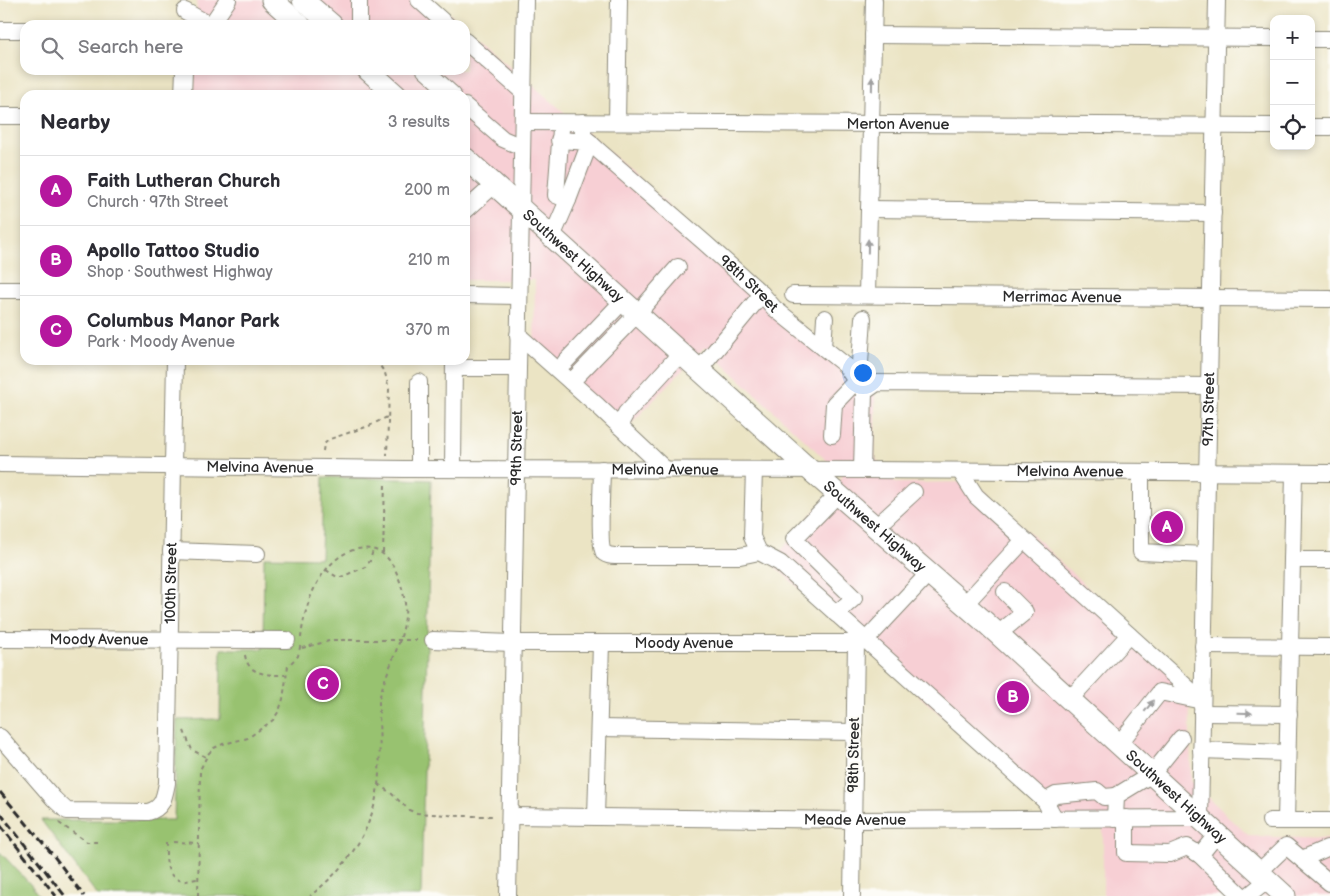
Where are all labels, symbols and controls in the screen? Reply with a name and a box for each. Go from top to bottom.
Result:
map controls [1270,15,1315,150]
button: + [1270,15,1315,60]
search box [20,20,470,75]
icon: search [38,34,66,62]
text: Search here [78,36,183,59]
button: − [1270,60,1315,105]
one-way arrow [868,76,876,92]
button: locate [1270,105,1315,150]
text: Nearby [40,110,110,135]
text: 3 results [388,113,450,132]
street label: Merton Avenue [846,114,950,134]
text: Faith Lutheran Church [87,170,280,193]
text: A [51,181,61,200]
text: 200 m [404,181,450,200]
text: Church · 97th Street [87,193,228,212]
street label: Southwest Highway [519,205,628,307]
one-way arrow [865,238,873,254]
text: Apollo Tattoo Studio [87,240,259,263]
text: B [50,251,62,270]
text: 210 m [408,251,450,270]
street label: 98th Street [715,251,782,317]
text: Shop · Southwest Highway [87,263,273,282]
street label: Merrimac Avenue [1002,287,1122,307]
text: Columbus Manor Park [87,310,280,333]
text: C [50,321,62,340]
text: 370 m [405,321,450,340]
text: Park · Moody Avenue [87,333,235,352]
your location [850,360,876,386]
street label: 97th Street [1198,372,1219,446]
street label: 99th Street [506,410,527,486]
street label: Melvina Avenue [206,457,314,477]
street label: Melvina Avenue [611,460,719,479]
street label: Melvina Avenue [1016,461,1124,481]
street label: Southwest Highway [819,476,930,576]
pin: A [1151,508,1183,546]
street label: 100th Street [161,542,181,624]
street label: Moody Avenue [50,630,149,649]
street label: Moody Avenue [634,634,733,653]
pin: C [307,665,339,703]
pin: B [997,678,1029,716]
one-way arrow [1144,699,1154,713]
one-way arrow [1237,709,1253,717]
street label: 98th Street [844,717,864,793]
street label: Southwest Highway [1122,746,1231,848]
street label: Meade Avenue [804,810,906,830]

